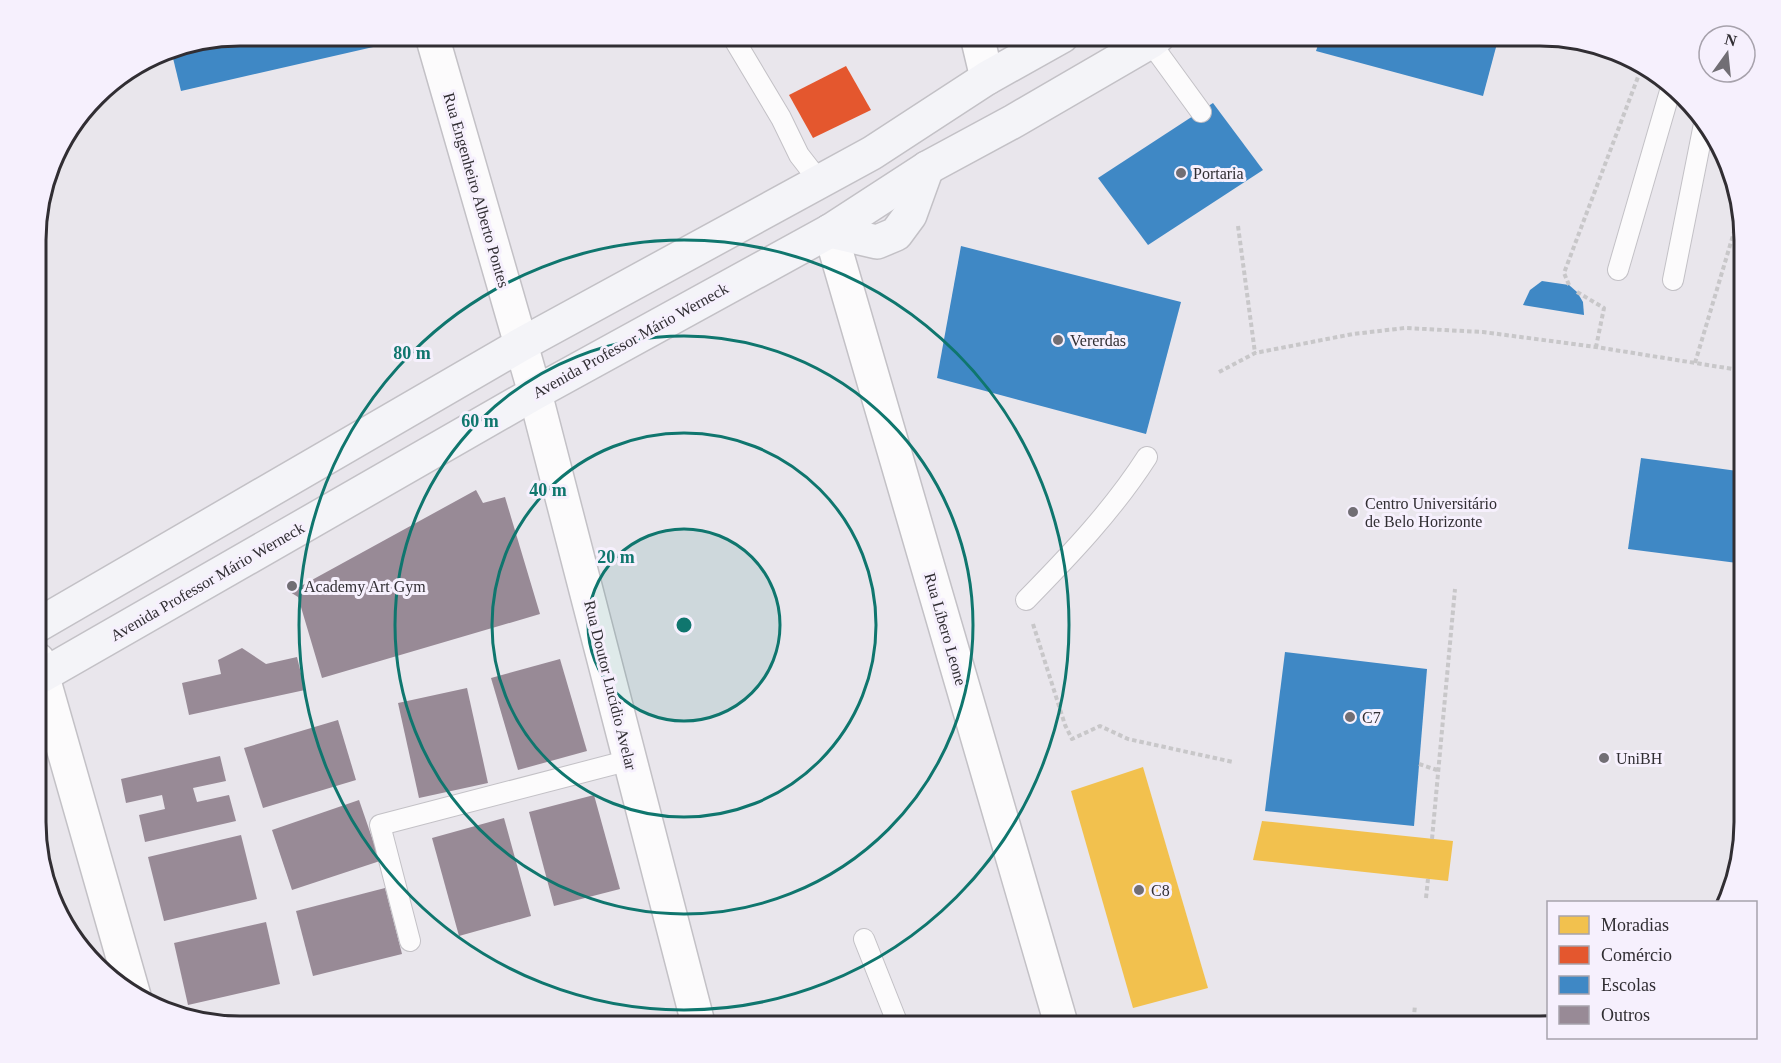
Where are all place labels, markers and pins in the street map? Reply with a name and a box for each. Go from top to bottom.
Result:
place label: Portaria [1193,165,1244,182]
marker: Portaria [1174,166,1188,180]
place label: Vererdas [1070,332,1126,349]
marker: Vererdas [1051,333,1065,347]
place label: Centro Universitário de Belo Horizonte [1365,495,1497,530]
marker: Centro Universitário de Belo Horizonte [1346,505,1360,519]
place label: Academy Art Gym [304,578,426,596]
marker: Academy Art Gym [285,579,299,593]
centre of rings [674,615,694,635]
place label: C7 [1362,709,1381,726]
marker: C7 [1343,710,1357,724]
place label: UniBH [1616,750,1663,767]
marker: UniBH [1597,751,1611,765]
place label: C8 [1151,882,1170,899]
marker: C8 [1132,883,1146,897]

